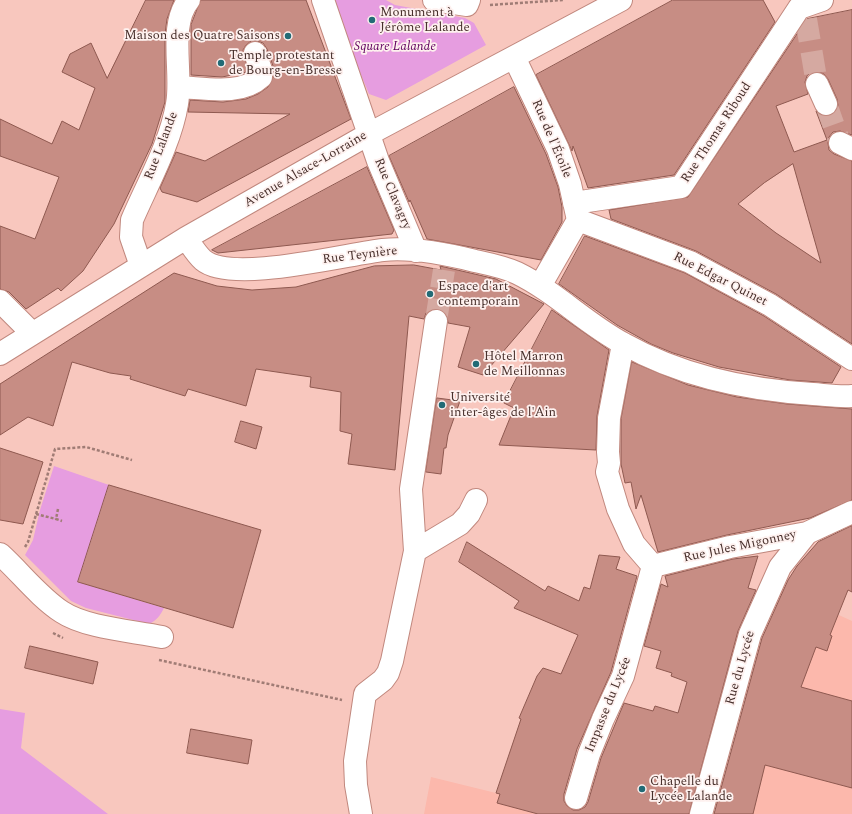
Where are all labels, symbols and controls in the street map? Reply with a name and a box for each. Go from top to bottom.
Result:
place label: Monument à Jérôme Lalande [380,5,470,36]
marker: Monument à Jérôme Lalande [367,15,377,25]
place label: Maison des Quatre Saisons [124,28,280,44]
marker: Maison des Quatre Saisons [283,31,293,41]
park label: Square Lalande [354,39,436,55]
place label: Temple protestant de Bourg-en-Bresse [229,48,342,79]
marker: Temple protestant de Bourg-en-Bresse [216,58,226,68]
street label: Rue Thomas Riboud [679,80,755,186]
street label: Rue de l'Étoile [527,97,575,181]
street label: Rue Lalande [142,110,182,182]
street label: Avenue Alsace-Lorraine [242,128,370,212]
street label: Rue Clavagry [370,156,414,232]
street label: Rue Teynière [322,244,398,268]
street label: Rue Edgar Quinet [670,250,770,310]
place label: Espace d'art contemporain [438,279,519,310]
marker: Espace d'art contemporain [425,289,435,299]
place label: Hôtel Marron de Meillonnas [484,349,565,380]
marker: Hôtel Marron de Meillonnas [471,359,481,369]
place label: Université inter-âges de l'Ain [450,390,556,421]
marker: Université inter-âges de l'Ain [437,400,447,410]
street label: Rue Jules Migonney [682,527,798,567]
street label: Rue du Lycée [723,629,759,707]
street label: Impasse du Lycée [583,655,635,755]
place label: Chapelle du Lycée Lalande [650,774,732,805]
marker: Chapelle du Lycée Lalande [637,784,647,794]

